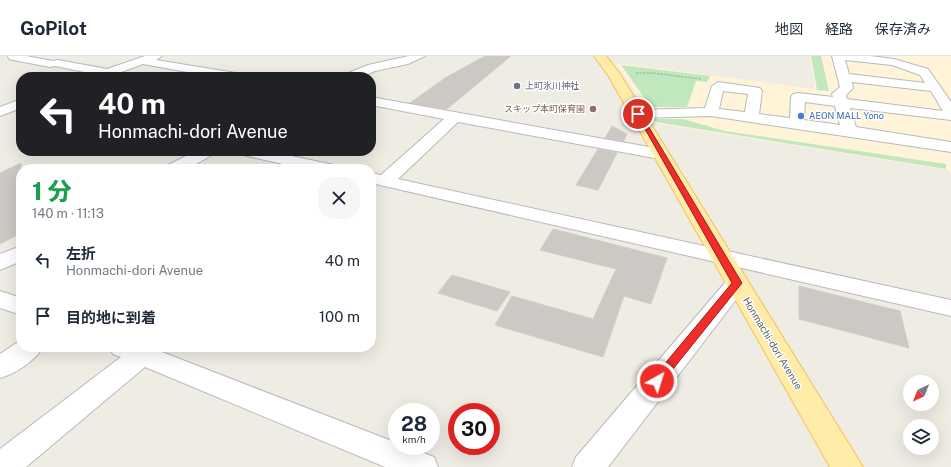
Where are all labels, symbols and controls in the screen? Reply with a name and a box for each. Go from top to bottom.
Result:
text: GoPilot [20,17,87,39]
text: 地図 [775,21,803,37]
text: 経路 [825,21,853,37]
text: 保存済み [875,21,931,37]
place label: 上町氷川神社 [525,80,579,91]
marker: 上町氷川神社 [512,81,522,91]
text: 40 m [98,87,166,120]
icon: left [32,88,84,140]
pin [621,97,655,131]
place label: スキップ本町保育園 [504,103,585,114]
icon: arrive [627,103,649,125]
marker: スキップ本町保育園 [588,104,598,114]
place label: AEON MALL Yono [809,110,884,121]
marker: AEON MALL Yono [796,111,806,121]
text: Honmachi-dori Avenue [98,121,288,142]
text: 1 分 [32,177,72,205]
button: close [318,177,360,219]
text: 140 m · 11:13 [32,206,104,221]
text: 左折 [66,245,96,262]
icon: left [32,249,54,271]
text: 40 m [325,252,360,269]
text: Honmachi-dori Avenue [66,263,203,278]
street label: Honmachi-dori Avenue [741,295,805,392]
icon: arrive [32,305,54,327]
text: 100 m [319,308,360,325]
text: 目的地に到着 [66,309,156,326]
position arrow [636,360,678,402]
north arrow [903,375,939,411]
map controls [903,375,939,455]
speed limit sign: 30 [448,403,500,455]
text: 28 [401,412,427,436]
button: layers [903,419,939,455]
text: km/h [402,433,426,445]

